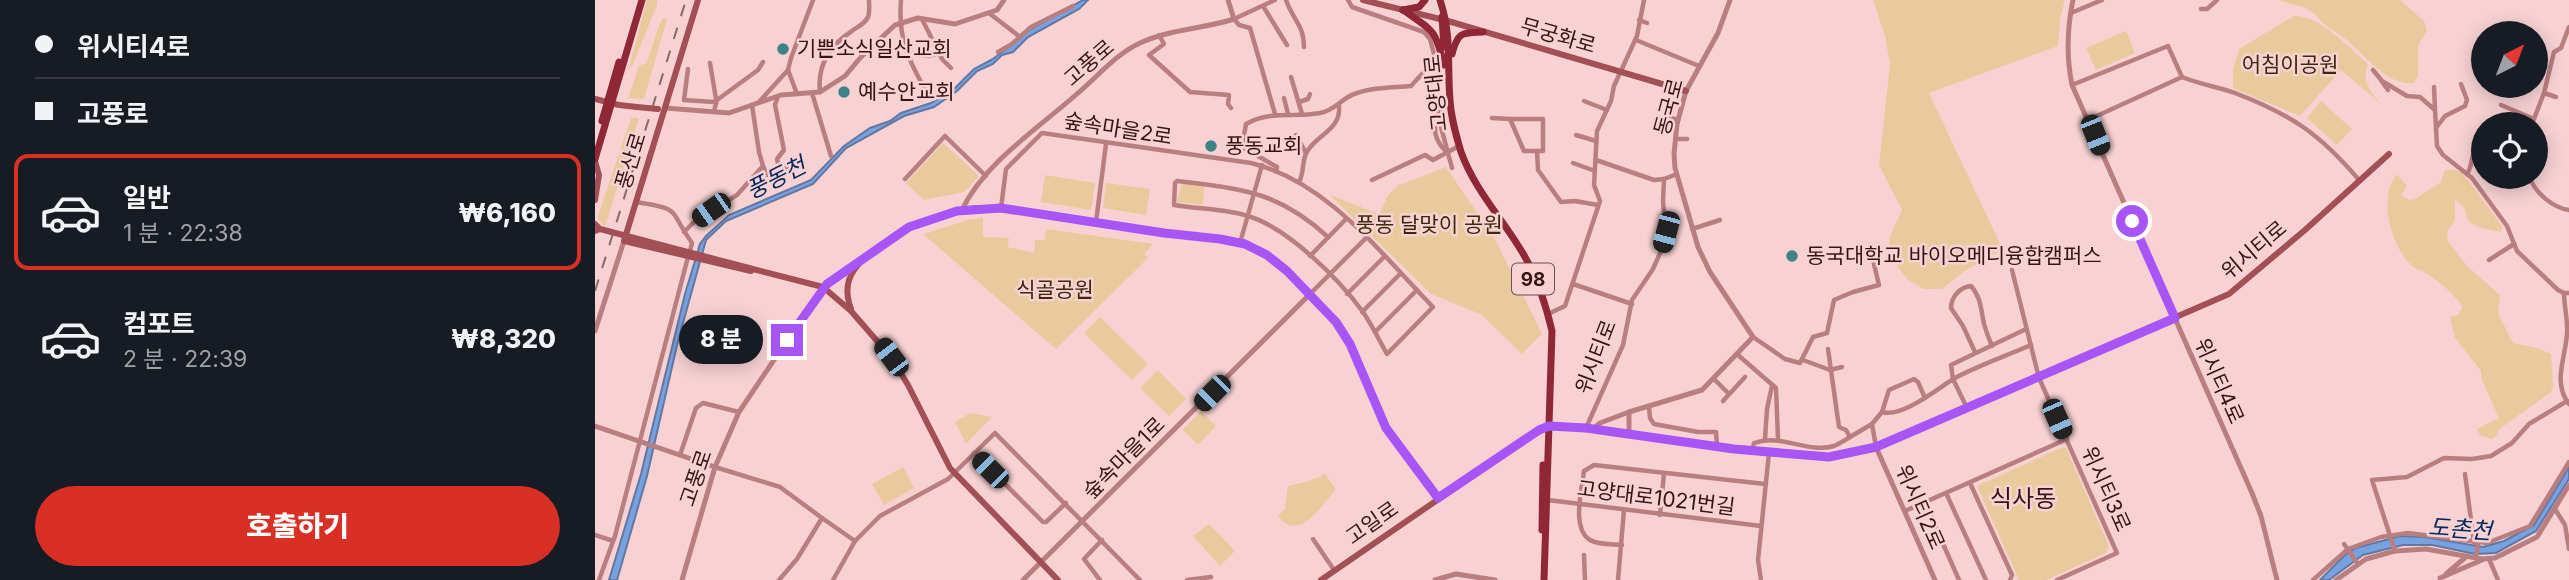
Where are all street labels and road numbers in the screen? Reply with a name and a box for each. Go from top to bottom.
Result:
street label: 무궁화로 [1518,13,1599,58]
street label: 고풍로 [1059,34,1119,91]
street label: 고양대로 [1419,53,1452,133]
street label: 동국로 [1649,76,1688,138]
street label: 숲속마을2로 [1062,108,1174,149]
street label: 풍산로 [610,129,651,192]
street label: 위시티로 [2216,215,2291,284]
road number: 98 [1512,264,1554,294]
street label: 위시티로 [1570,316,1621,397]
street label: 위시티4로 [2190,334,2249,427]
street label: 숲속마을1로 [1078,412,1170,504]
street label: 위시티3로 [2077,442,2136,535]
street label: 고풍로 [674,446,717,509]
street label: 위시티2로 [1891,461,1950,553]
street label: 고양대로1021번길 [1576,475,1737,520]
street label: 고일로 [1341,496,1403,549]

